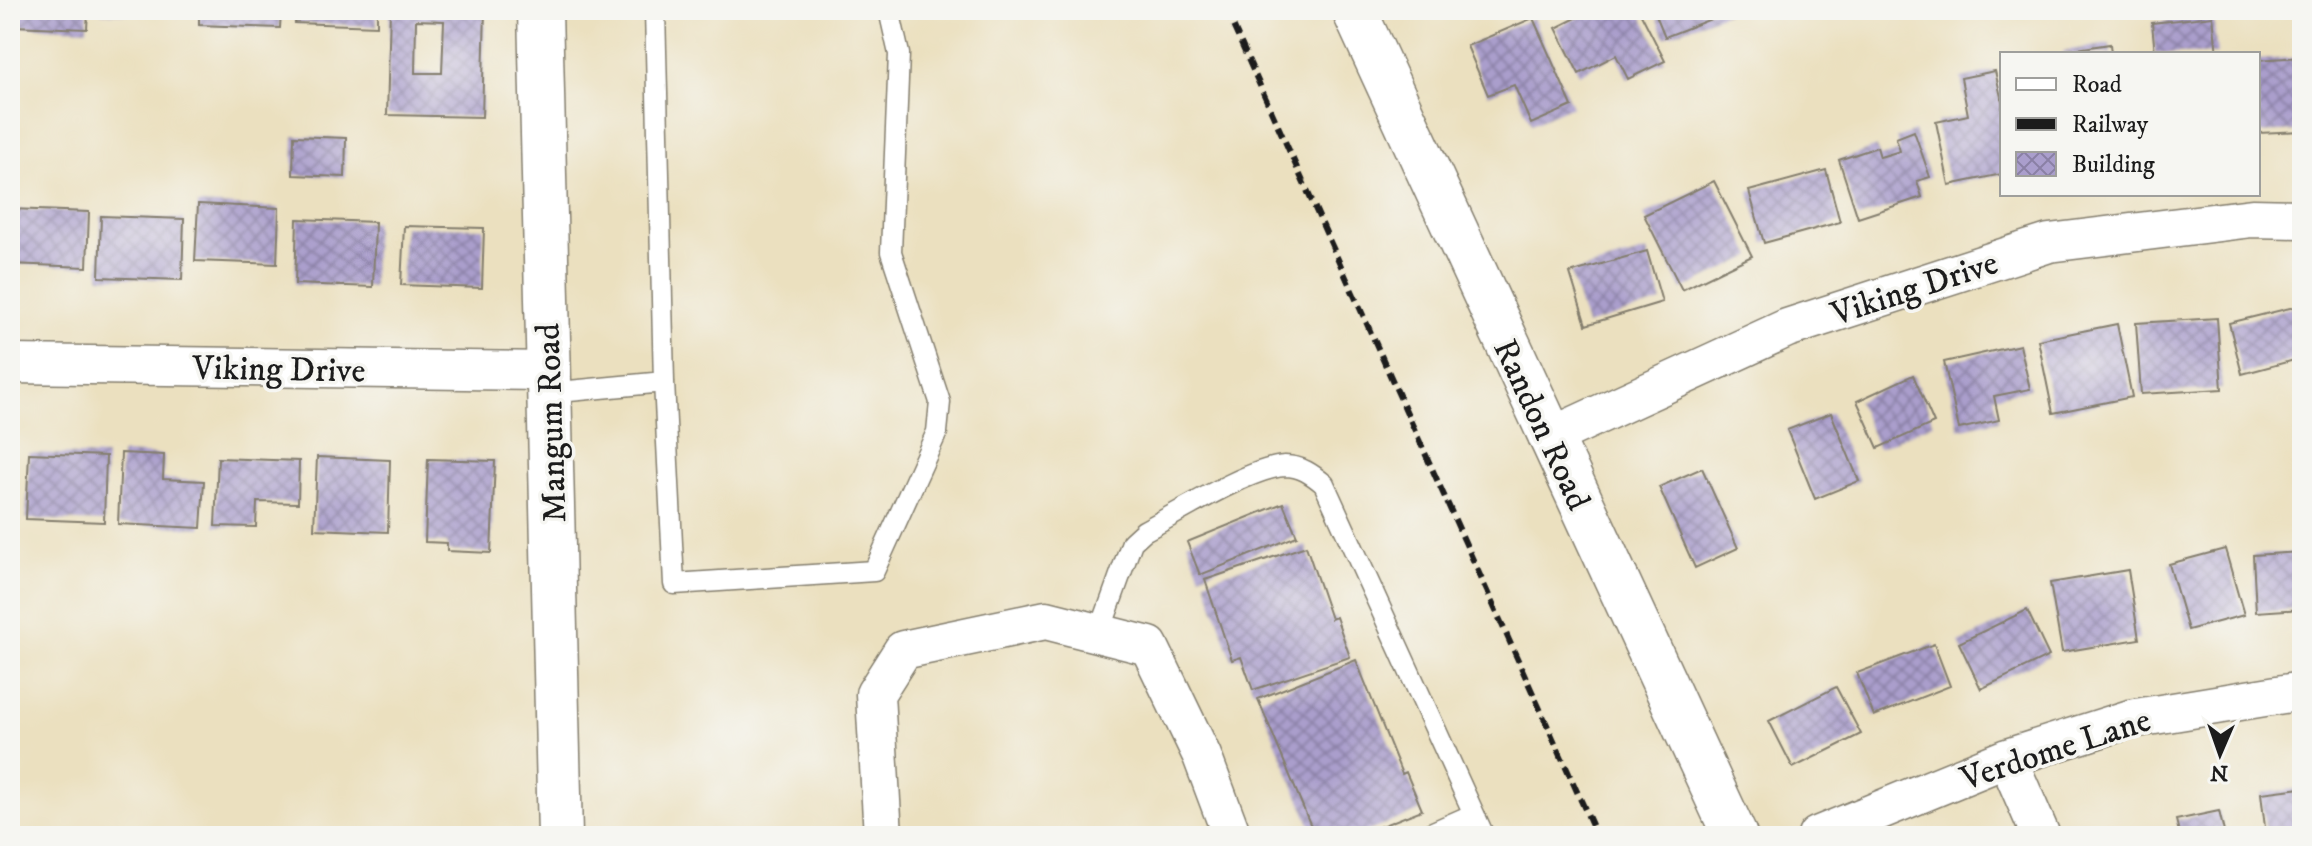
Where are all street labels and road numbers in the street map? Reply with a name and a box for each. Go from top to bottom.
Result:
street label: Viking Drive [1825,242,2003,336]
street label: Mangum Road [528,322,576,523]
street label: Randon Road [1483,333,1599,517]
street label: Viking Drive [191,347,366,393]
street label: Verdome Lane [1954,699,2156,801]

